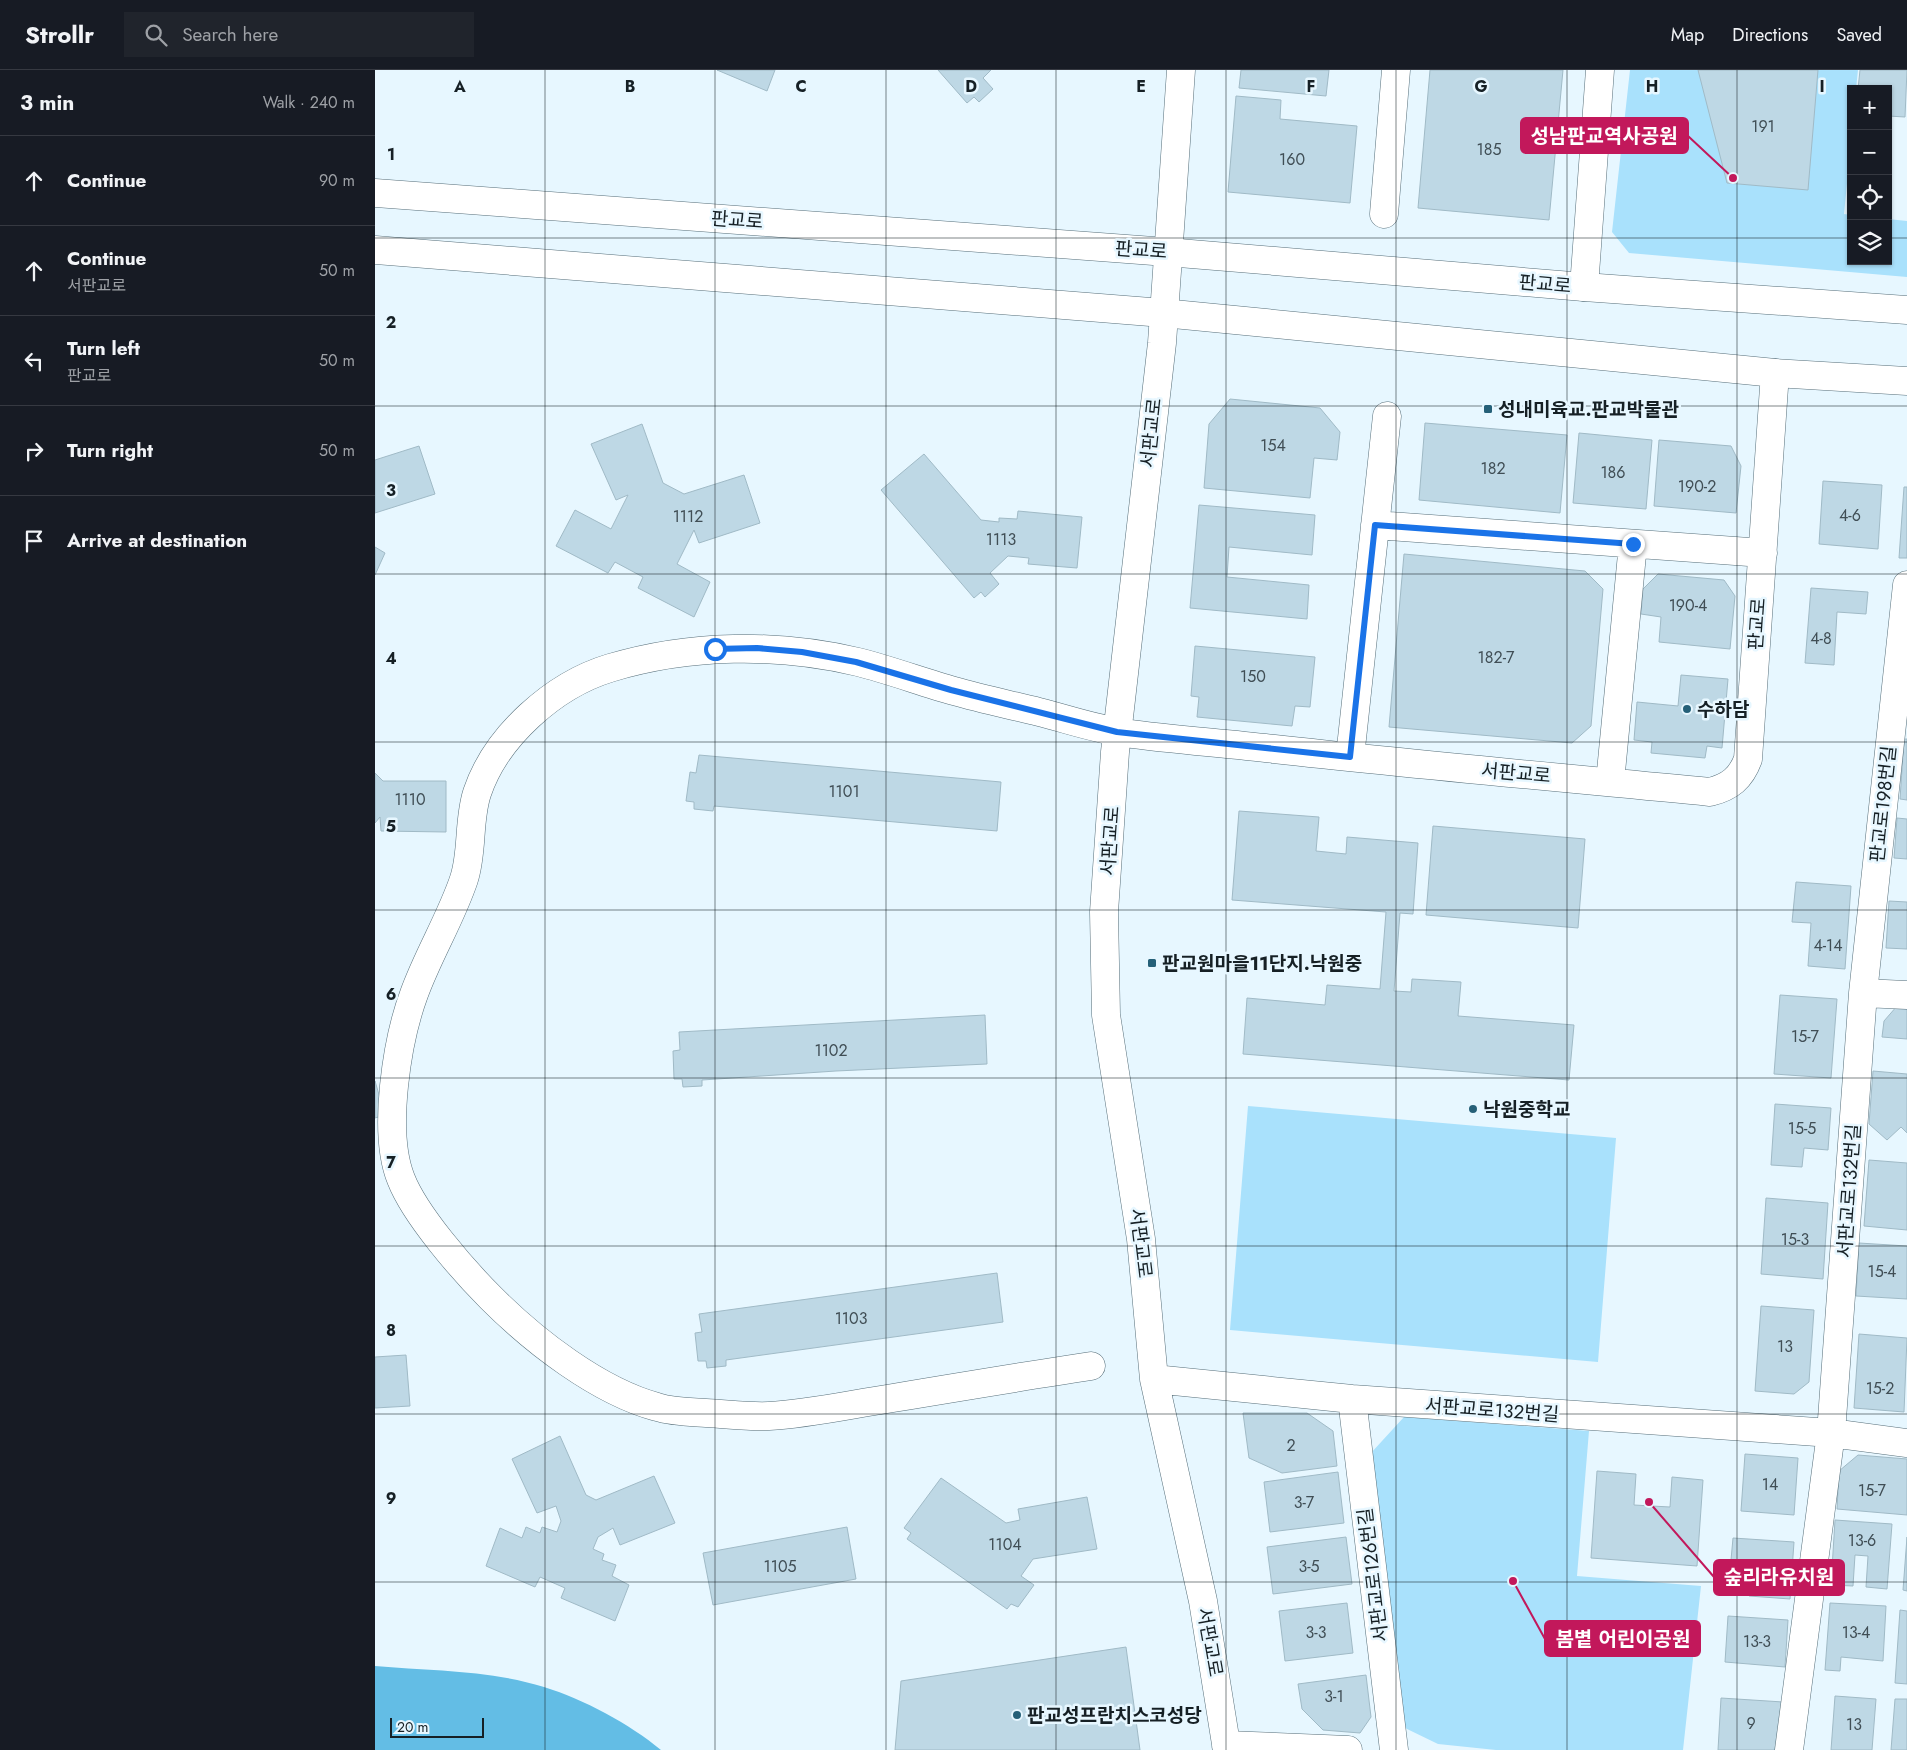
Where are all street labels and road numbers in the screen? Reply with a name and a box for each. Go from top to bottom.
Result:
street label: 판교로 [710,205,764,235]
street label: 판교로 [1114,235,1168,265]
street label: 판교로 [1518,268,1572,300]
street label: 서판교로 [1134,397,1168,469]
street label: 판교로 [1742,597,1772,651]
street label: 판교로198번길 [1863,744,1903,864]
street label: 서판교로 [1480,757,1552,789]
street label: 서판교로 [1094,805,1126,877]
street label: 서판교로132번길 [1831,1123,1867,1259]
street label: 서판교로 [1123,1207,1159,1279]
street label: 서판교로132번길 [1424,1392,1560,1428]
street label: 서판교로126번길 [1351,1506,1395,1644]
street label: 서판교로 [1191,1605,1229,1679]

